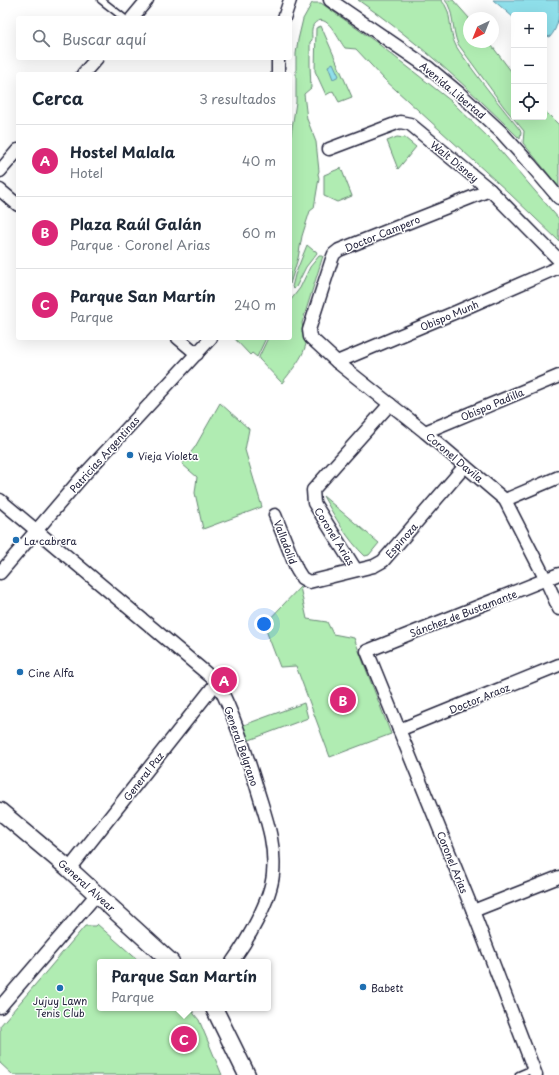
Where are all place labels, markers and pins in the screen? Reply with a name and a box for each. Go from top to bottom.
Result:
place label: Vieja Violeta [138,448,199,463]
marker: Vieja Violeta [125,450,135,460]
place label: La cabrera [24,533,78,548]
marker: La cabrera [11,535,21,545]
place label: Cine Alfa [28,665,75,680]
pin: A [211,665,237,695]
marker: Cine Alfa [15,667,25,677]
pin: B [330,685,356,715]
place label: Babett [371,980,404,995]
marker: Babett [358,982,368,992]
marker: Jujuy Lawn Tenis Club [55,983,65,993]
place label: Jujuy Lawn Tenis Club [33,993,87,1020]
pin: C [171,1024,197,1054]

